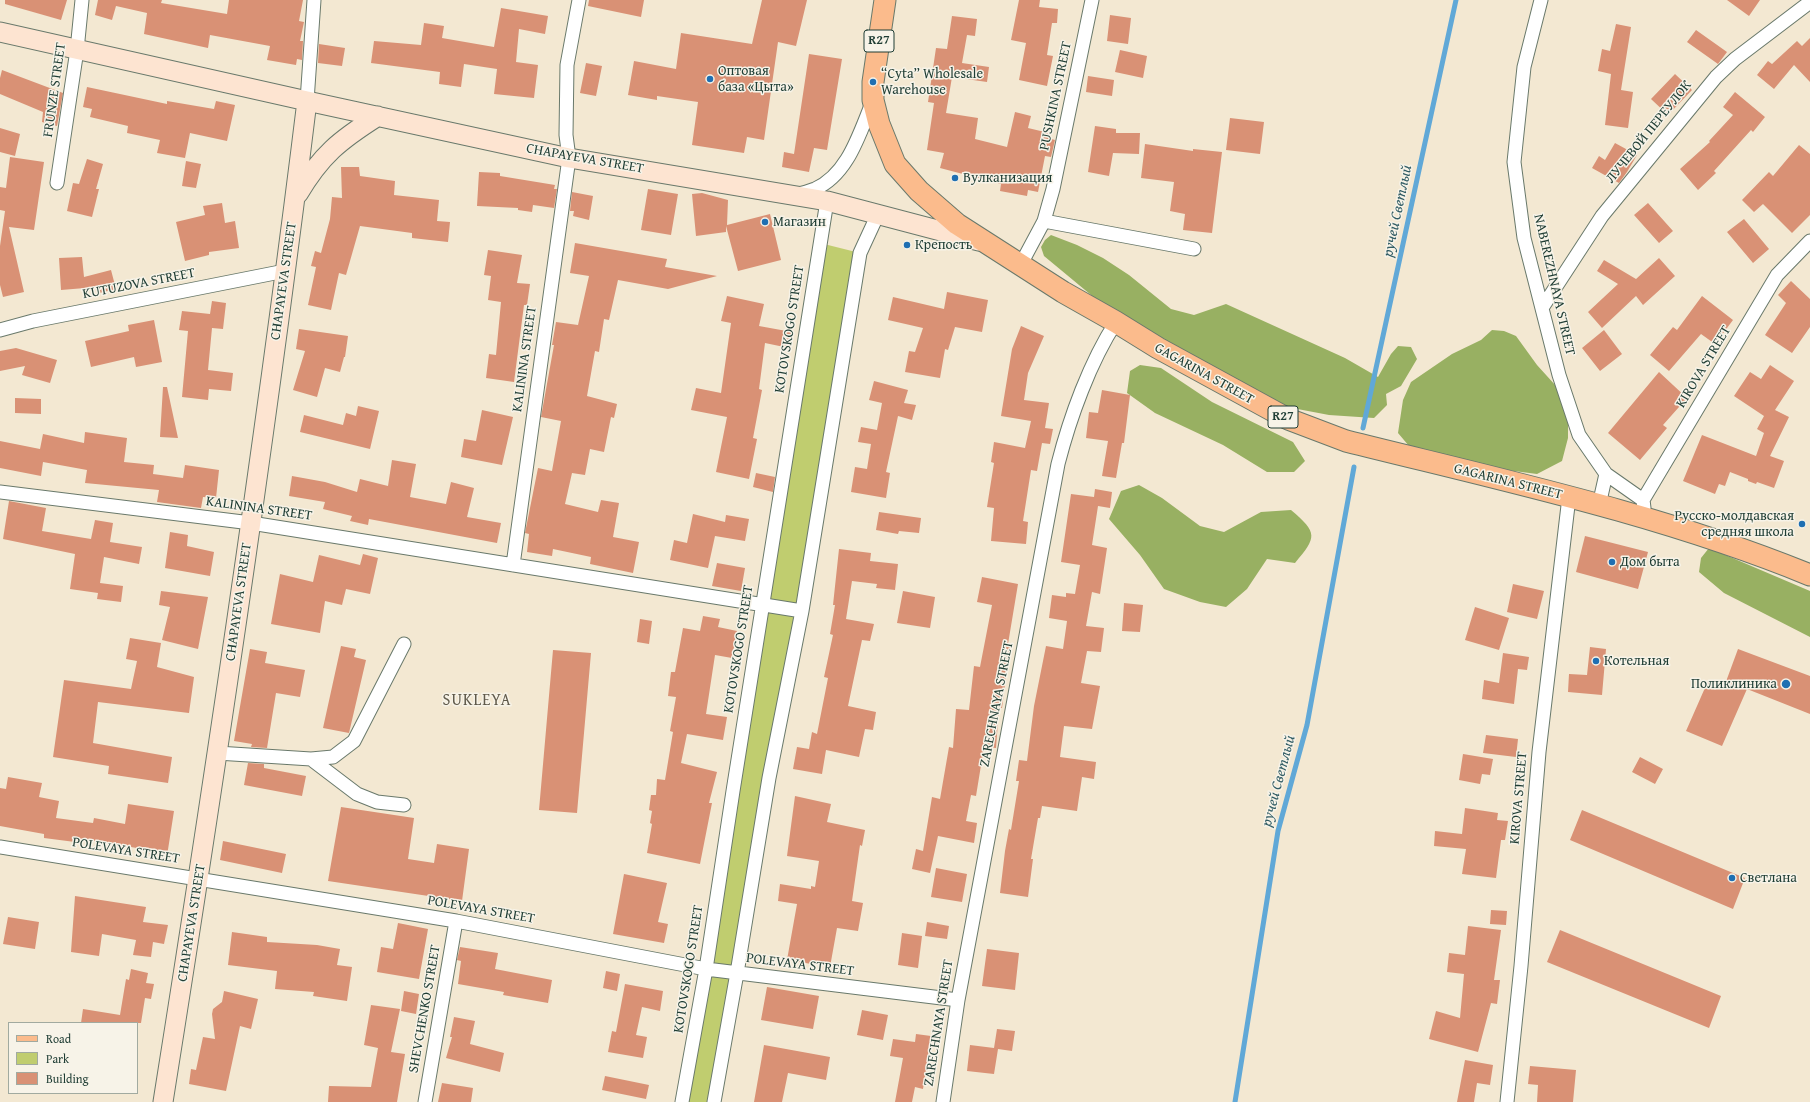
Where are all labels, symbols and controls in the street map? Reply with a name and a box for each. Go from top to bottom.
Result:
road number: R27 [864,30,894,52]
street label: PUSHKINA STREET [1036,40,1076,152]
street label: FRUNZE STREET [40,41,70,139]
place label: Оптовая база «Цыта» [718,63,794,96]
place label: “Cyta” Wholesale Warehouse [881,66,983,98]
marker: Оптовая база «Цыта» [705,74,715,84]
marker: “Cyta” Wholesale Warehouse [868,77,878,87]
street label: ЛУЧЕВОЙ ПЕРЕУЛОК [1602,77,1696,187]
street label: CHAPAYEVA STREET [525,140,645,178]
water label: ручей Светлый [1379,163,1417,259]
place label: Вулканизация [963,170,1052,186]
marker: Вулканизация [950,173,960,183]
street label: NABEREZHNAYA STREET [1530,213,1578,357]
place label: Магазин [773,214,826,230]
marker: Магазин [760,217,770,227]
street label: CHAPAYEVA STREET [267,221,301,341]
place label: Крепость [915,237,972,253]
marker: Крепость [902,240,912,250]
street label: KOTOVSKOGO STREET [772,264,808,394]
street label: KUTUZOVA STREET [81,265,197,303]
street label: KALININA STREET [509,305,541,413]
street label: KIROVA STREET [1673,323,1735,411]
street label: GAGARINA STREET [1151,340,1257,408]
road number: R27 [1268,406,1298,428]
street label: GAGARINA STREET [1452,460,1564,504]
street label: KALININA STREET [205,493,313,525]
place label: Русско-молдавская средняя школа [1674,508,1794,540]
marker: Русско-молдавская средняя школа [1797,519,1807,529]
street label: CHAPAYEVA STREET [222,542,256,662]
place label: Дом быта [1620,554,1680,570]
marker: Дом быта [1607,557,1617,567]
street label: KOTOVSKOGO STREET [721,584,757,714]
street label: ZARECHNAYA STREET [977,640,1017,768]
place label: Котельная [1604,653,1669,669]
marker: Котельная [1591,656,1601,666]
place label: Поликлиника [1691,676,1777,692]
marker: Поликлиника [1780,678,1792,690]
district label: SUKLEYA [443,691,511,711]
water label: ручей Светлый [1258,733,1300,829]
street label: KIROVA STREET [1507,751,1531,845]
street label: POLEVAYA STREET [71,834,181,868]
street label: CHAPAYEVA STREET [174,863,210,983]
place label: Светлана [1740,870,1797,886]
marker: Светлана [1727,873,1737,883]
street label: POLEVAYA STREET [426,892,536,928]
street label: KOTOVSKOGO STREET [671,904,707,1034]
street label: SHEVCHENKO STREET [405,944,445,1074]
street label: POLEVAYA STREET [745,950,855,980]
street label: ZARECHNAYA STREET [921,958,957,1088]
legend [8,1022,138,1094]
text: Road [46,1030,71,1047]
text: Park [46,1050,69,1067]
text: Building [46,1070,89,1087]

